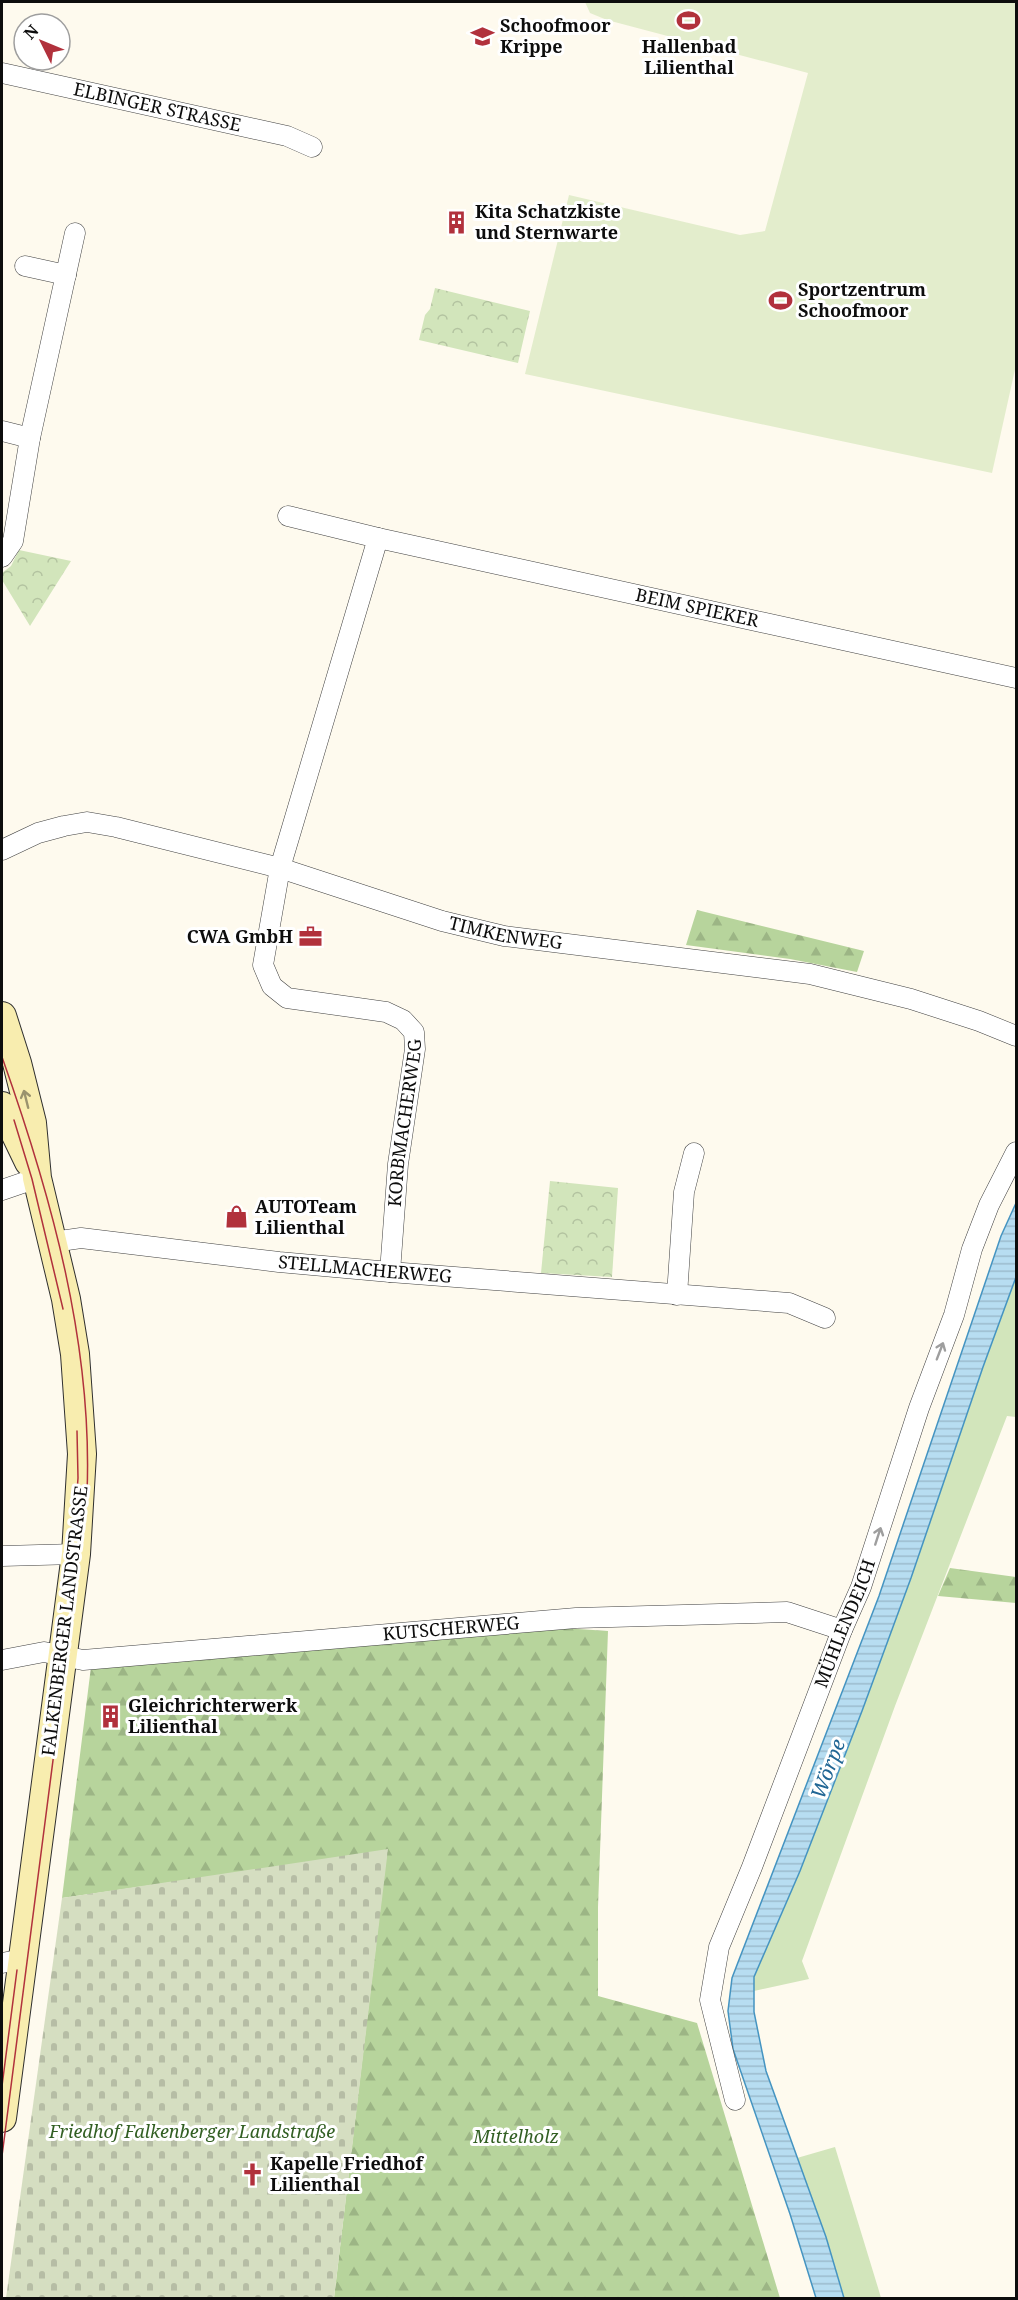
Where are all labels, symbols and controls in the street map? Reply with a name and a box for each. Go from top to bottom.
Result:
sports icon: Hallenbad Lilienthal [676,8,702,34]
north arrow [12,12,72,72]
place label: Schoofmoor Krippe [500,13,611,58]
text: N [19,19,44,44]
school or university icon: Schoofmoor Krippe [469,23,495,49]
place label: Hallenbad Lilienthal [642,34,737,79]
street label: ELBINGER STRASSE [71,76,244,137]
place label: Kita Schatzkiste und Sternwarte [475,199,621,244]
building icon: Kita Schatzkiste und Sternwarte [444,209,470,235]
place label: Sportzentrum Schoofmoor [798,277,926,322]
sports icon: Sportzentrum Schoofmoor [767,287,793,313]
street label: BEIM SPIEKER [633,582,761,632]
street label: TIMKENWEG [447,910,564,954]
place label: CWA GmbH [187,924,293,948]
office icon: CWA GmbH [298,924,324,950]
street label: KORBMACHERWEG [382,1038,426,1208]
one-way arrow [20,1090,32,1109]
place label: AUTOTeam Lilienthal [255,1194,357,1239]
shop icon: AUTOTeam Lilienthal [224,1204,250,1230]
street label: STELLMACHERWEG [277,1249,453,1288]
one-way arrow [936,1342,947,1361]
street label: FALKENBERGER LANDSTRASSE [36,1484,93,1757]
one-way arrow [873,1527,884,1546]
street label: MÜHLENDEICH [808,1556,880,1691]
street label: KUTSCHERWEG [382,1610,520,1645]
place label: Gleichrichterwerk Lilienthal [128,1693,298,1738]
building icon: Gleichrichterwerk Lilienthal [97,1703,123,1729]
water label: Wörpe [804,1735,851,1803]
park label: Friedhof Falkenberger Landstraße [48,2119,335,2143]
park label: Mittelholz [472,2124,559,2148]
place label: Kapelle Friedhof Lilienthal [270,2151,425,2196]
church icon: Kapelle Friedhof Lilienthal [239,2161,265,2187]

